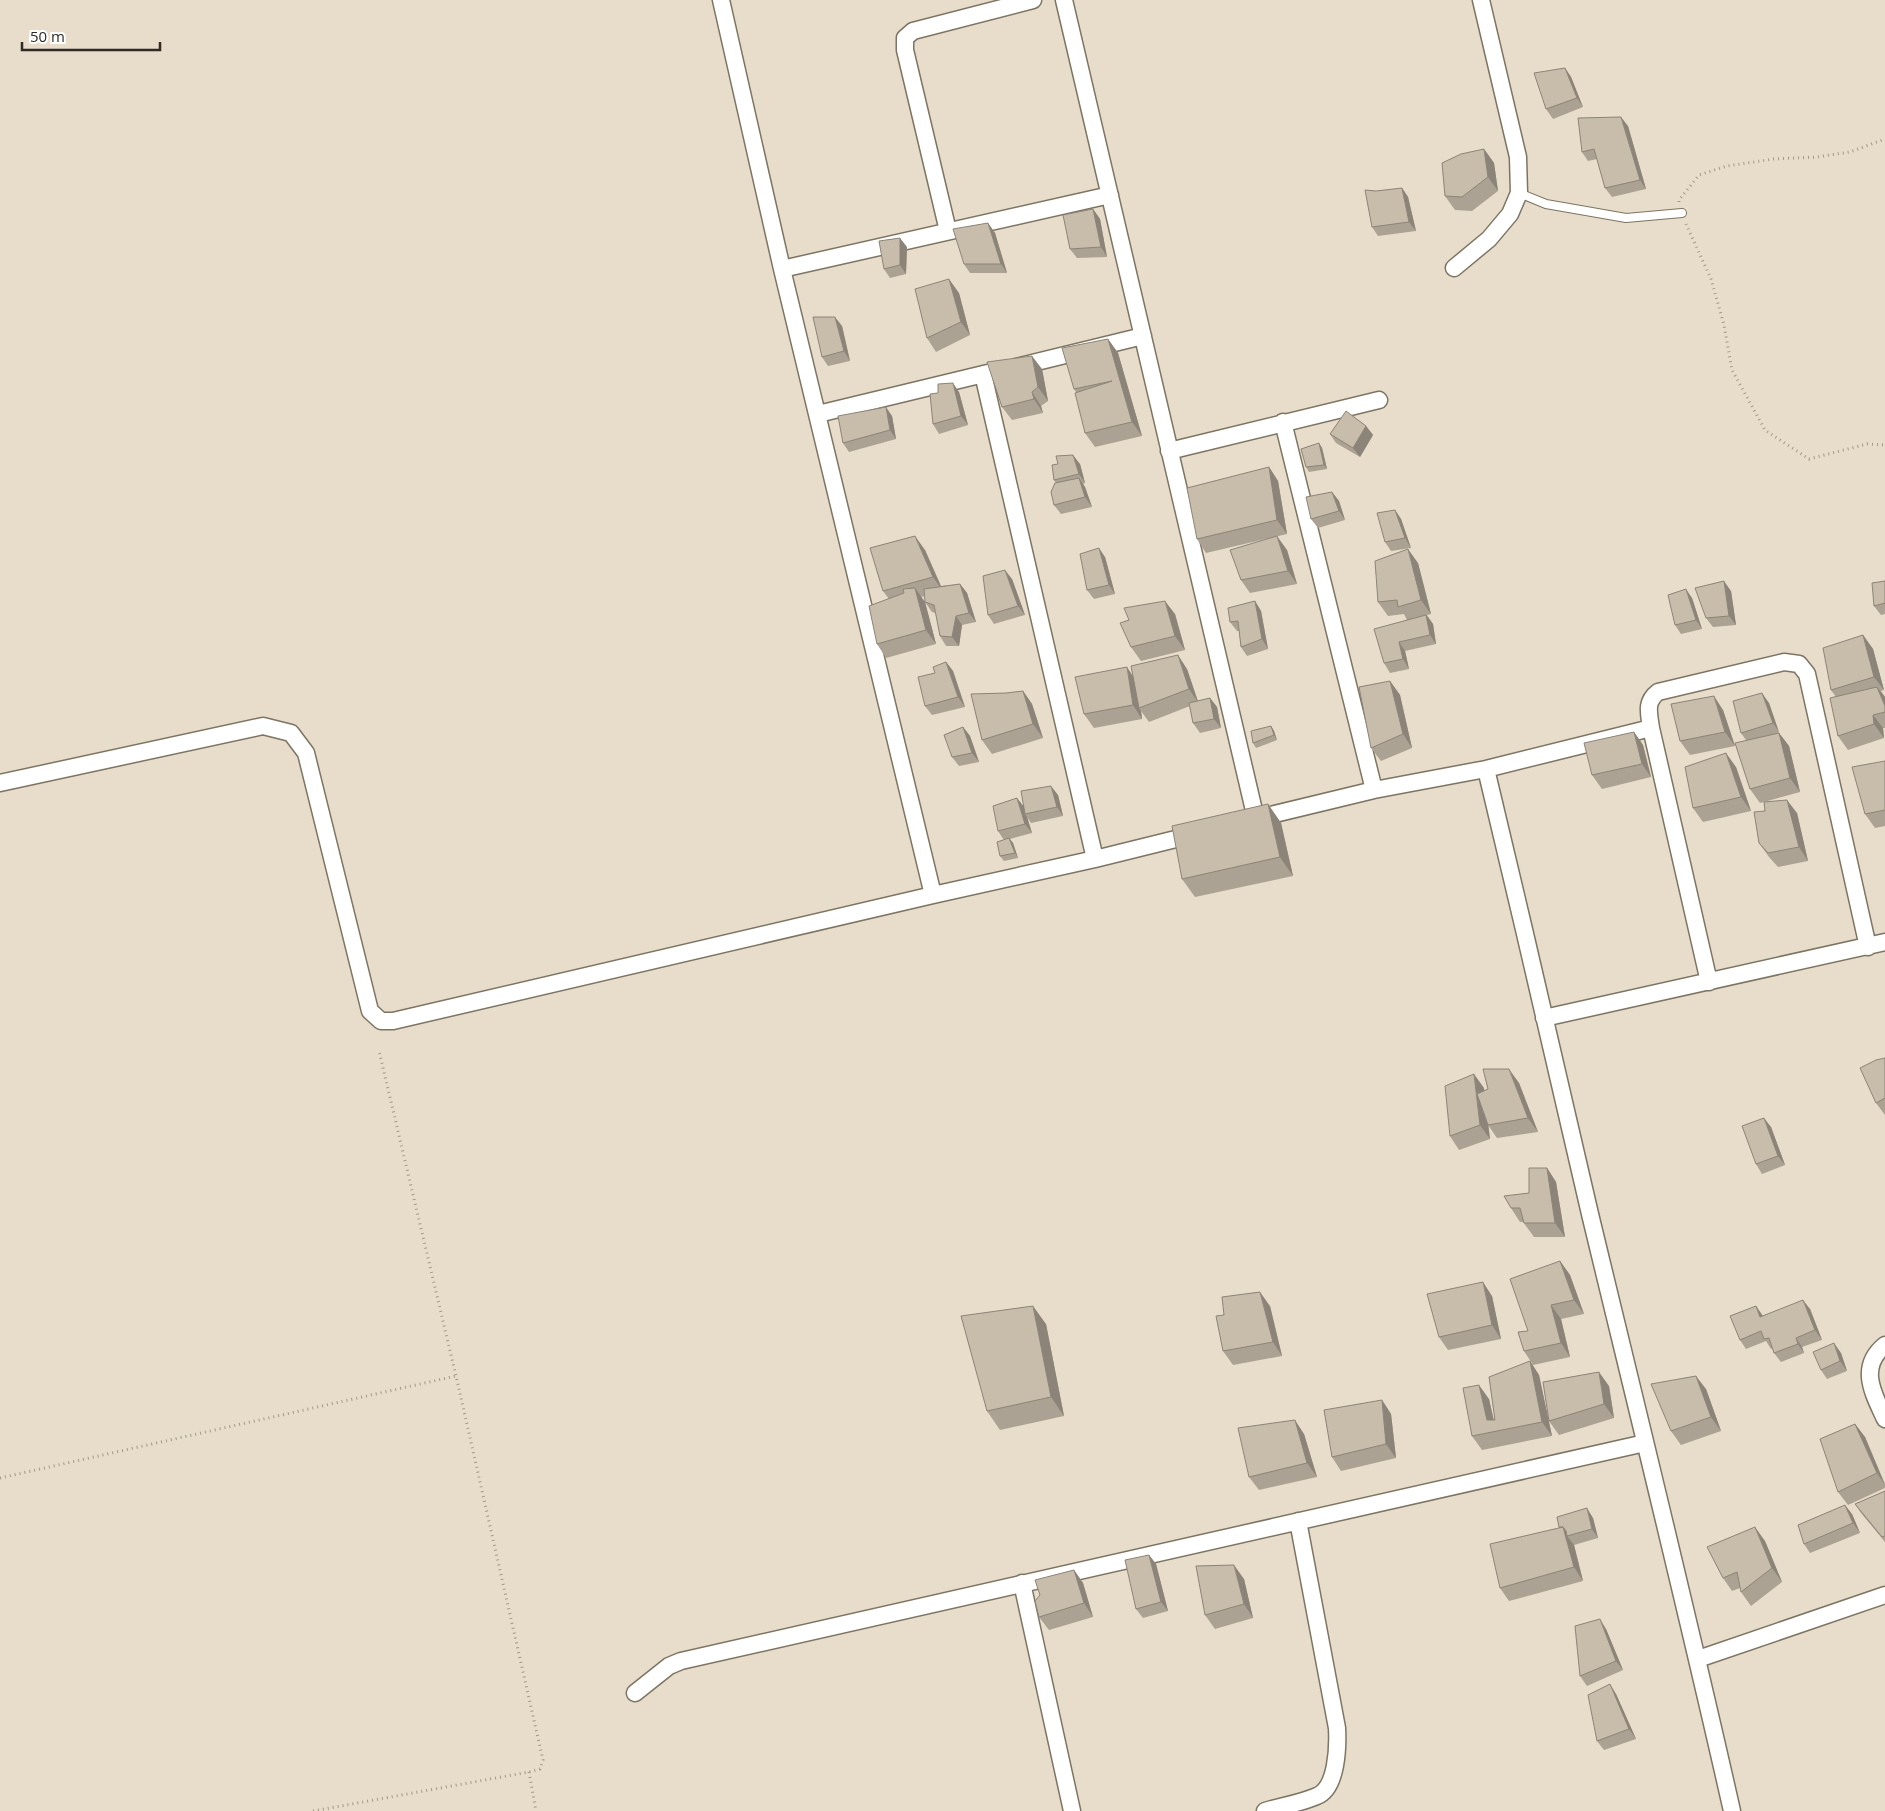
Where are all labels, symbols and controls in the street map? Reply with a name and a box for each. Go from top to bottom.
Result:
scale bar [22,20,160,52]
text: 50 m [30,26,65,46]

